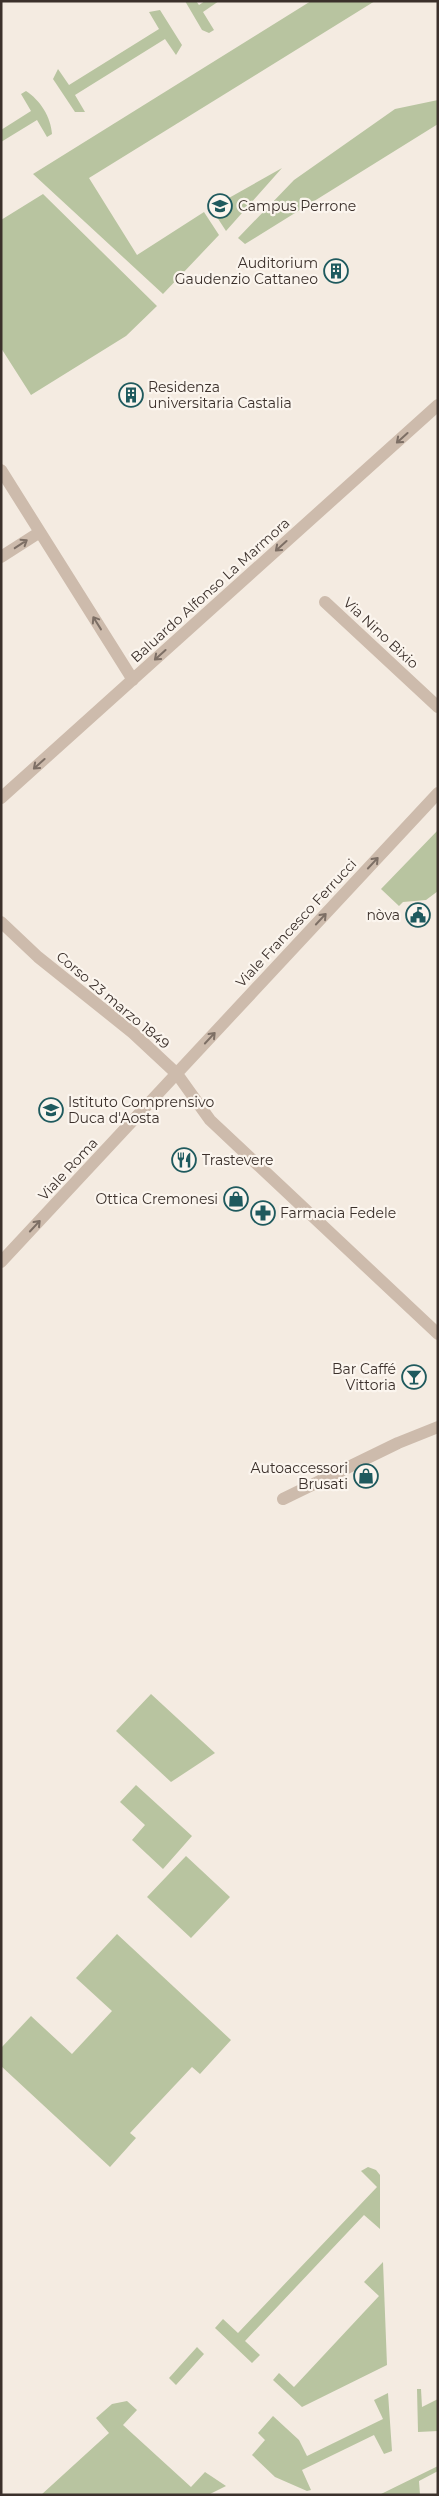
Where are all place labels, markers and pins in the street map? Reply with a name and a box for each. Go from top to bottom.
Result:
school or university icon: Campus Perrone [207,193,233,219]
place label: Campus Perrone [238,197,356,215]
place label: Auditorium Gaudenzio Cattaneo [175,254,318,288]
building icon: Auditorium Gaudenzio Cattaneo [323,258,349,284]
place label: Residenza universitaria Castalia [148,378,292,412]
building icon: Residenza universitaria Castalia [118,382,144,408]
public building icon: nòva [405,902,431,928]
place label: nòva [366,906,400,924]
place label: Istituto Comprensivo Duca d'Aosta [68,1093,214,1127]
school or university icon: Istituto Comprensivo Duca d'Aosta [38,1097,64,1123]
restaurant icon: Trastevere [171,1147,197,1173]
place label: Trastevere [202,1151,273,1169]
shop icon: Ottica Cremonesi [223,1186,249,1212]
place label: Ottica Cremonesi [95,1190,218,1208]
pharmacy icon: Farmacia Fedele [250,1200,276,1226]
place label: Farmacia Fedele [280,1204,396,1222]
place label: Bar Caffé Vittoria [332,1360,396,1394]
bar icon: Bar Caffé Vittoria [401,1364,427,1390]
place label: Autoaccessori Brusati [251,1459,348,1493]
shop icon: Autoaccessori Brusati [353,1463,379,1489]

